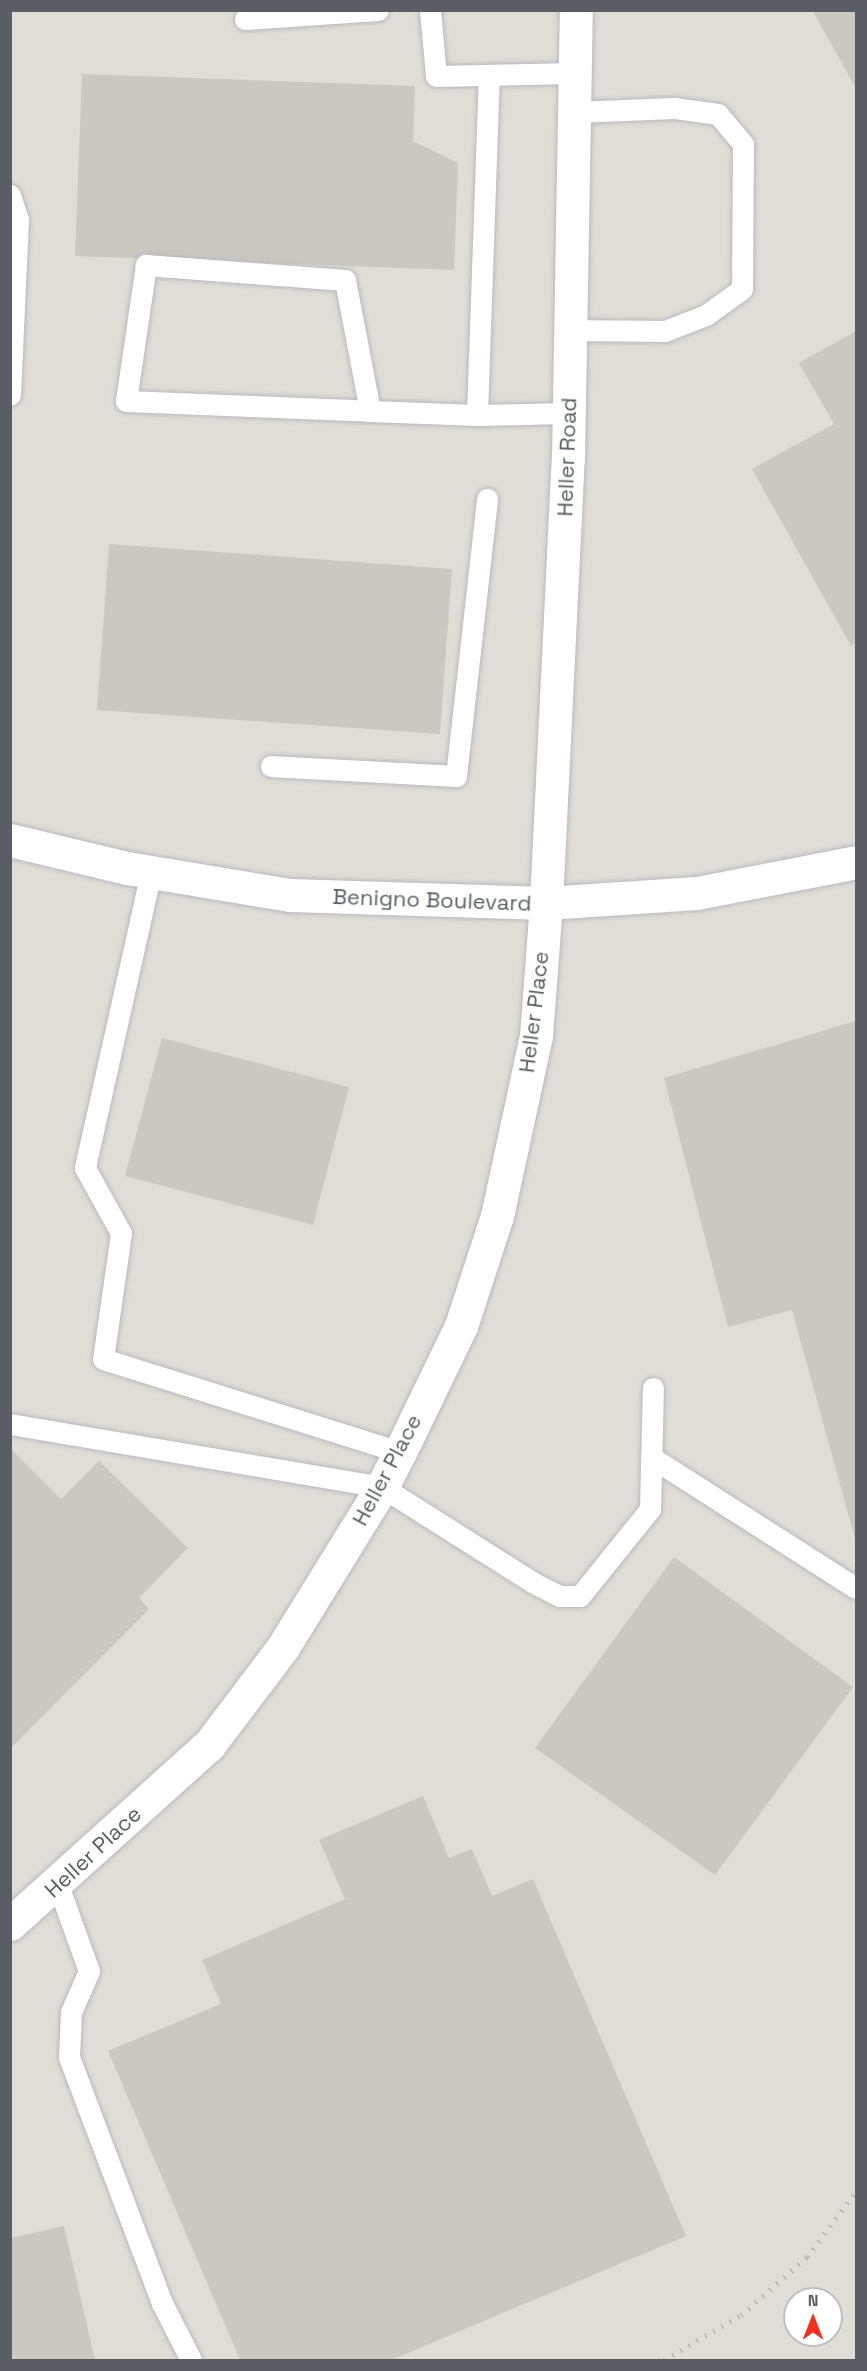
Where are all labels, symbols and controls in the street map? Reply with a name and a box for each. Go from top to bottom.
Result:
street label: Heller Road [552,397,582,517]
street label: Benigno Boulevard [332,883,532,917]
street label: Heller Place [513,950,555,1074]
street label: Heller Place [347,1410,427,1530]
street label: Heller Place [39,1801,147,1903]
north arrow [783,2287,843,2347]
text: N [808,2290,818,2311]

